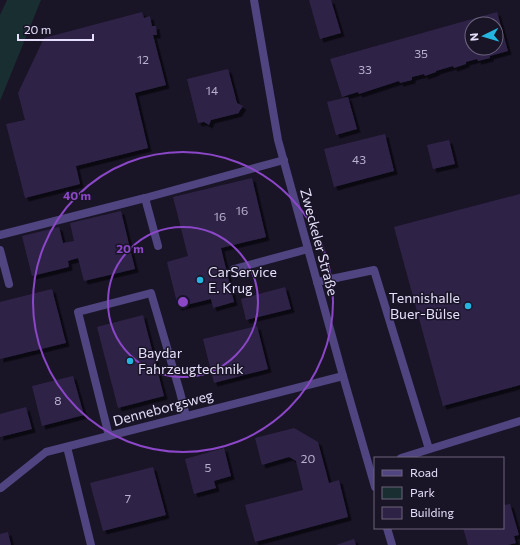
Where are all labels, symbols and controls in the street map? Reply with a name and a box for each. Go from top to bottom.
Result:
scale bar [18,16,93,42]
north arrow [464,16,504,56]
text: 20 m [24,22,51,36]
text: N [467,32,480,42]
house number: 35 [414,46,428,60]
house number: 12 [137,52,149,66]
house number: 33 [358,62,372,76]
house number: 14 [206,83,218,97]
house number: 43 [352,152,366,166]
street label: Zweckeler Straße [297,186,342,297]
text: 40 m [63,188,91,202]
house number: 16 [236,203,248,217]
house number: 16 [214,209,226,223]
text: 20 m [116,241,144,255]
place label: CarService E. Krug [208,263,277,296]
marker: CarService E. Krug [195,275,205,285]
place label: Tennishalle Buer-Bülse [389,289,460,322]
centre of rings [176,295,190,309]
marker: Tennishalle Buer-Bülse [463,301,473,311]
place label: Baydar Fahrzeugtechnik [138,344,244,377]
marker: Baydar Fahrzeugtechnik [125,356,135,366]
street label: Denneborgsweg [111,386,215,429]
house number: 8 [54,393,62,407]
house number: 20 [301,451,315,465]
legend [374,457,504,529]
house number: 5 [205,460,212,474]
text: Road [410,465,438,479]
text: Park [410,485,436,499]
house number: 7 [125,491,131,505]
text: Building [410,505,454,519]

